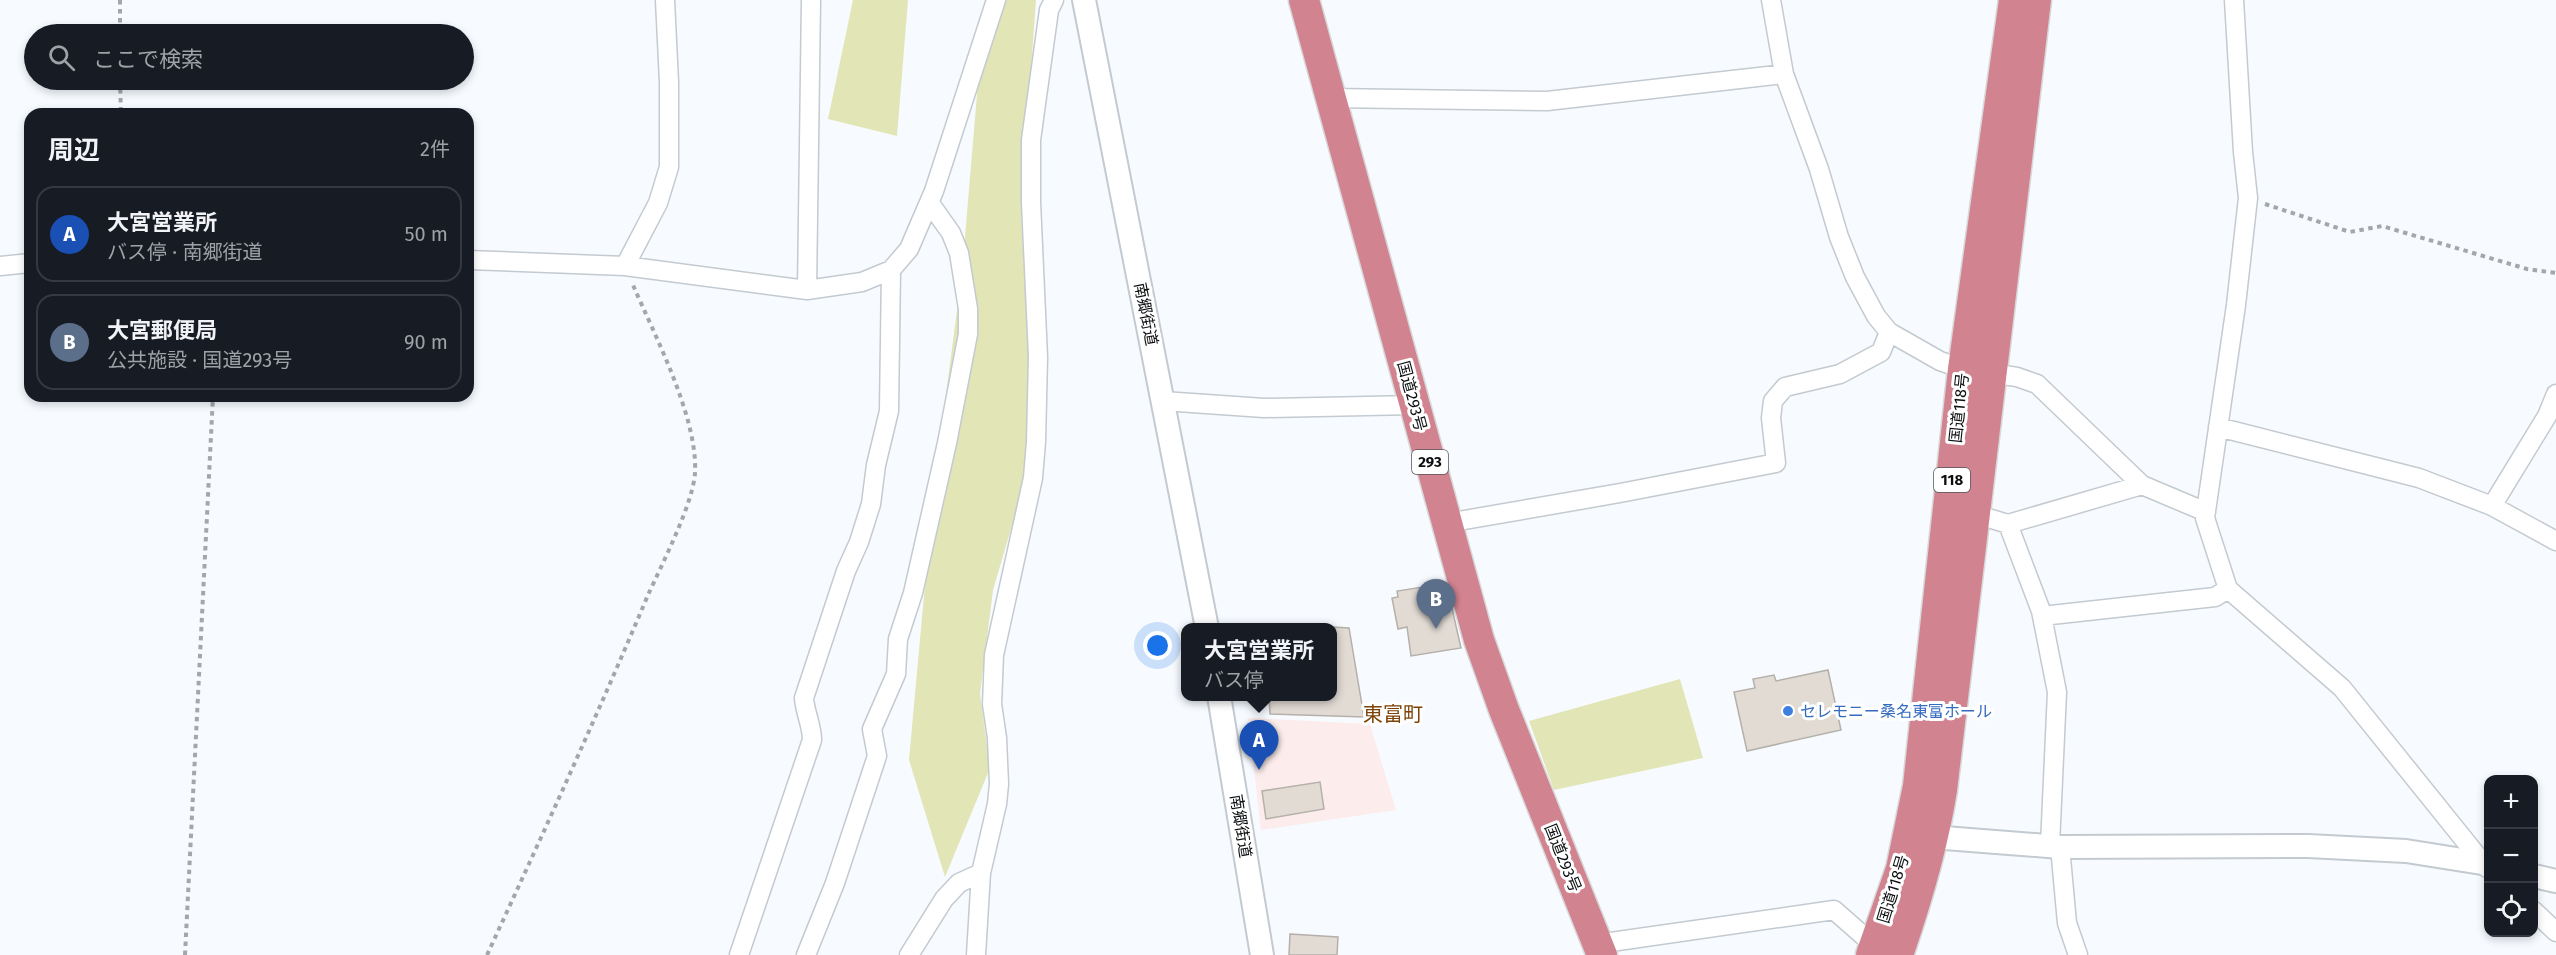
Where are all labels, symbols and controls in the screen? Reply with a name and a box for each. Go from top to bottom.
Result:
search box [24,24,474,90]
icon: search [45,41,78,74]
text: ここで検索 [93,46,203,73]
text: 周辺 [48,135,100,166]
text: 2件 [420,137,450,161]
text: 大宮営業所 [107,209,217,236]
text: A [64,222,75,246]
text: 50 m [404,222,448,246]
text: バス停 · 南郷街道 [107,240,262,264]
street label: 南郷街道 [1131,281,1161,347]
text: 大宮郵便局 [107,317,217,344]
text: B [63,330,76,354]
text: 90 m [404,330,448,354]
text: 公共施設 · 国道293号 [107,348,292,372]
street label: 国道293号 [1394,359,1430,433]
street label: 国道118号 [1946,372,1972,444]
road number: 293 [1412,450,1448,474]
road number: 118 [1934,468,1970,492]
pin: B [1416,580,1456,629]
popup [1181,623,1337,701]
your location [1143,631,1172,660]
text: 大宮営業所 [1204,637,1314,664]
text: バス停 [1204,668,1264,692]
district label: 東富町 [1363,702,1423,726]
place label: セレモニー桑名東富ホール [1800,702,1992,721]
marker: セレモニー桑名東富ホール [1781,704,1795,718]
pin: A [1240,720,1278,770]
map controls [2484,775,2538,937]
button: + [2484,775,2538,829]
street label: 南郷街道 [1227,793,1255,859]
street label: 国道293号 [1541,821,1585,895]
button: − [2484,829,2538,883]
street label: 国道118号 [1874,853,1912,925]
button: locate [2484,883,2538,937]

